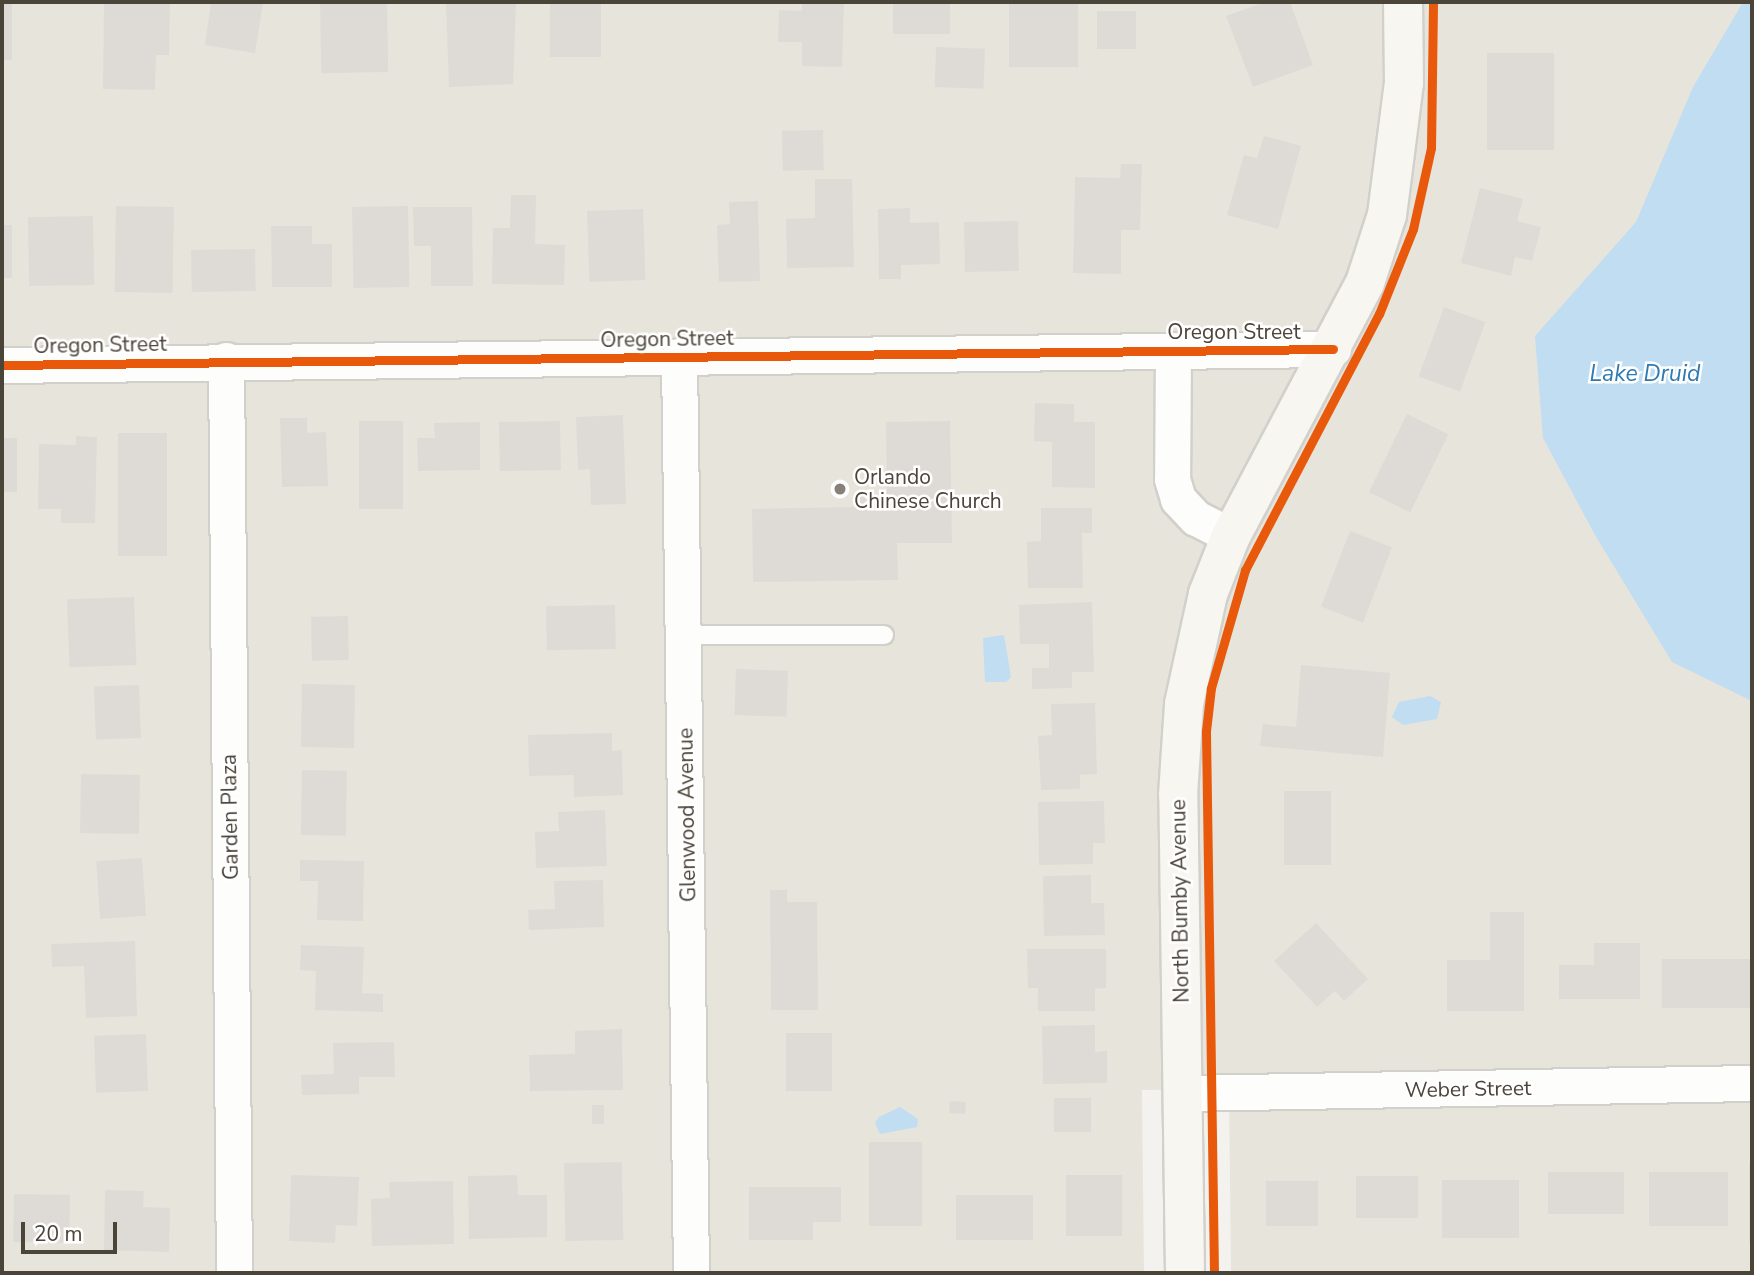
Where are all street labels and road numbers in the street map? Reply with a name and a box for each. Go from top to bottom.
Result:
street label: Oregon Street [1167,319,1301,345]
street label: Oregon Street [600,325,734,353]
street label: Oregon Street [33,331,167,359]
street label: Glenwood Avenue [673,728,701,902]
street label: Garden Plaza [216,754,244,880]
street label: North Bumby Avenue [1166,799,1194,1003]
street label: Weber Street [1404,1075,1532,1103]

